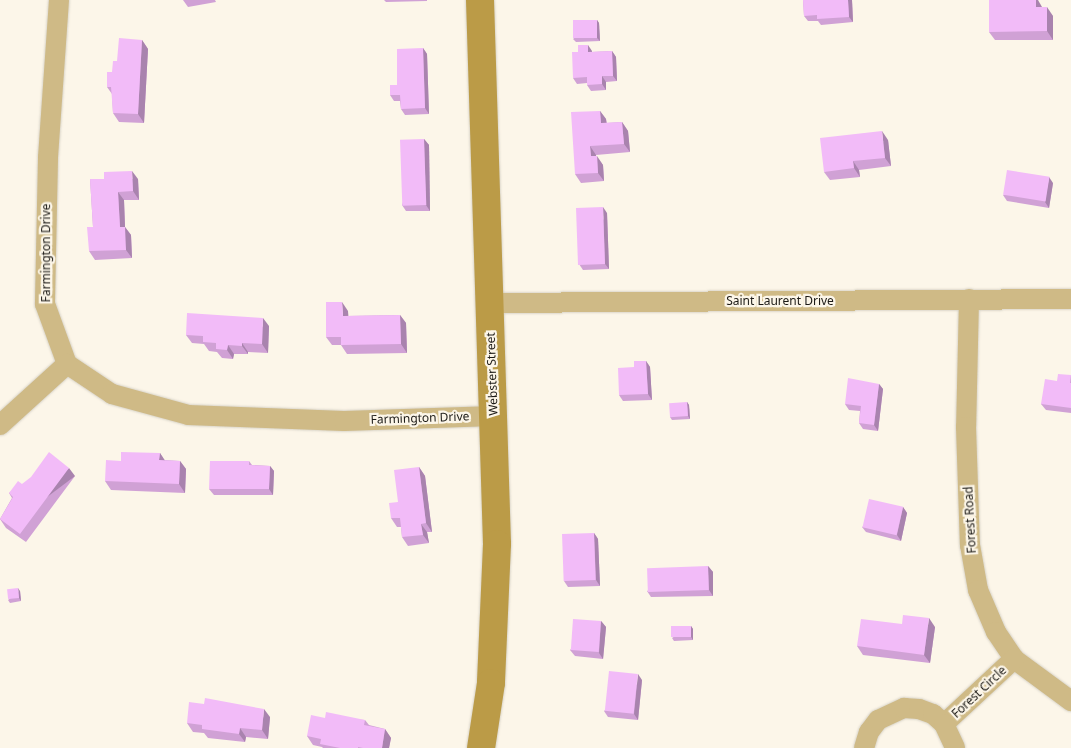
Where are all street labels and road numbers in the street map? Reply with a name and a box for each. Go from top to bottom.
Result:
street label: Farmington Drive [39,204,53,302]
street label: Saint Laurent Drive [726,294,834,308]
street label: Webster Street [483,332,501,416]
street label: Farmington Drive [370,409,470,427]
street label: Forest Road [961,486,979,554]
street label: Forest Circle [949,663,1009,721]

